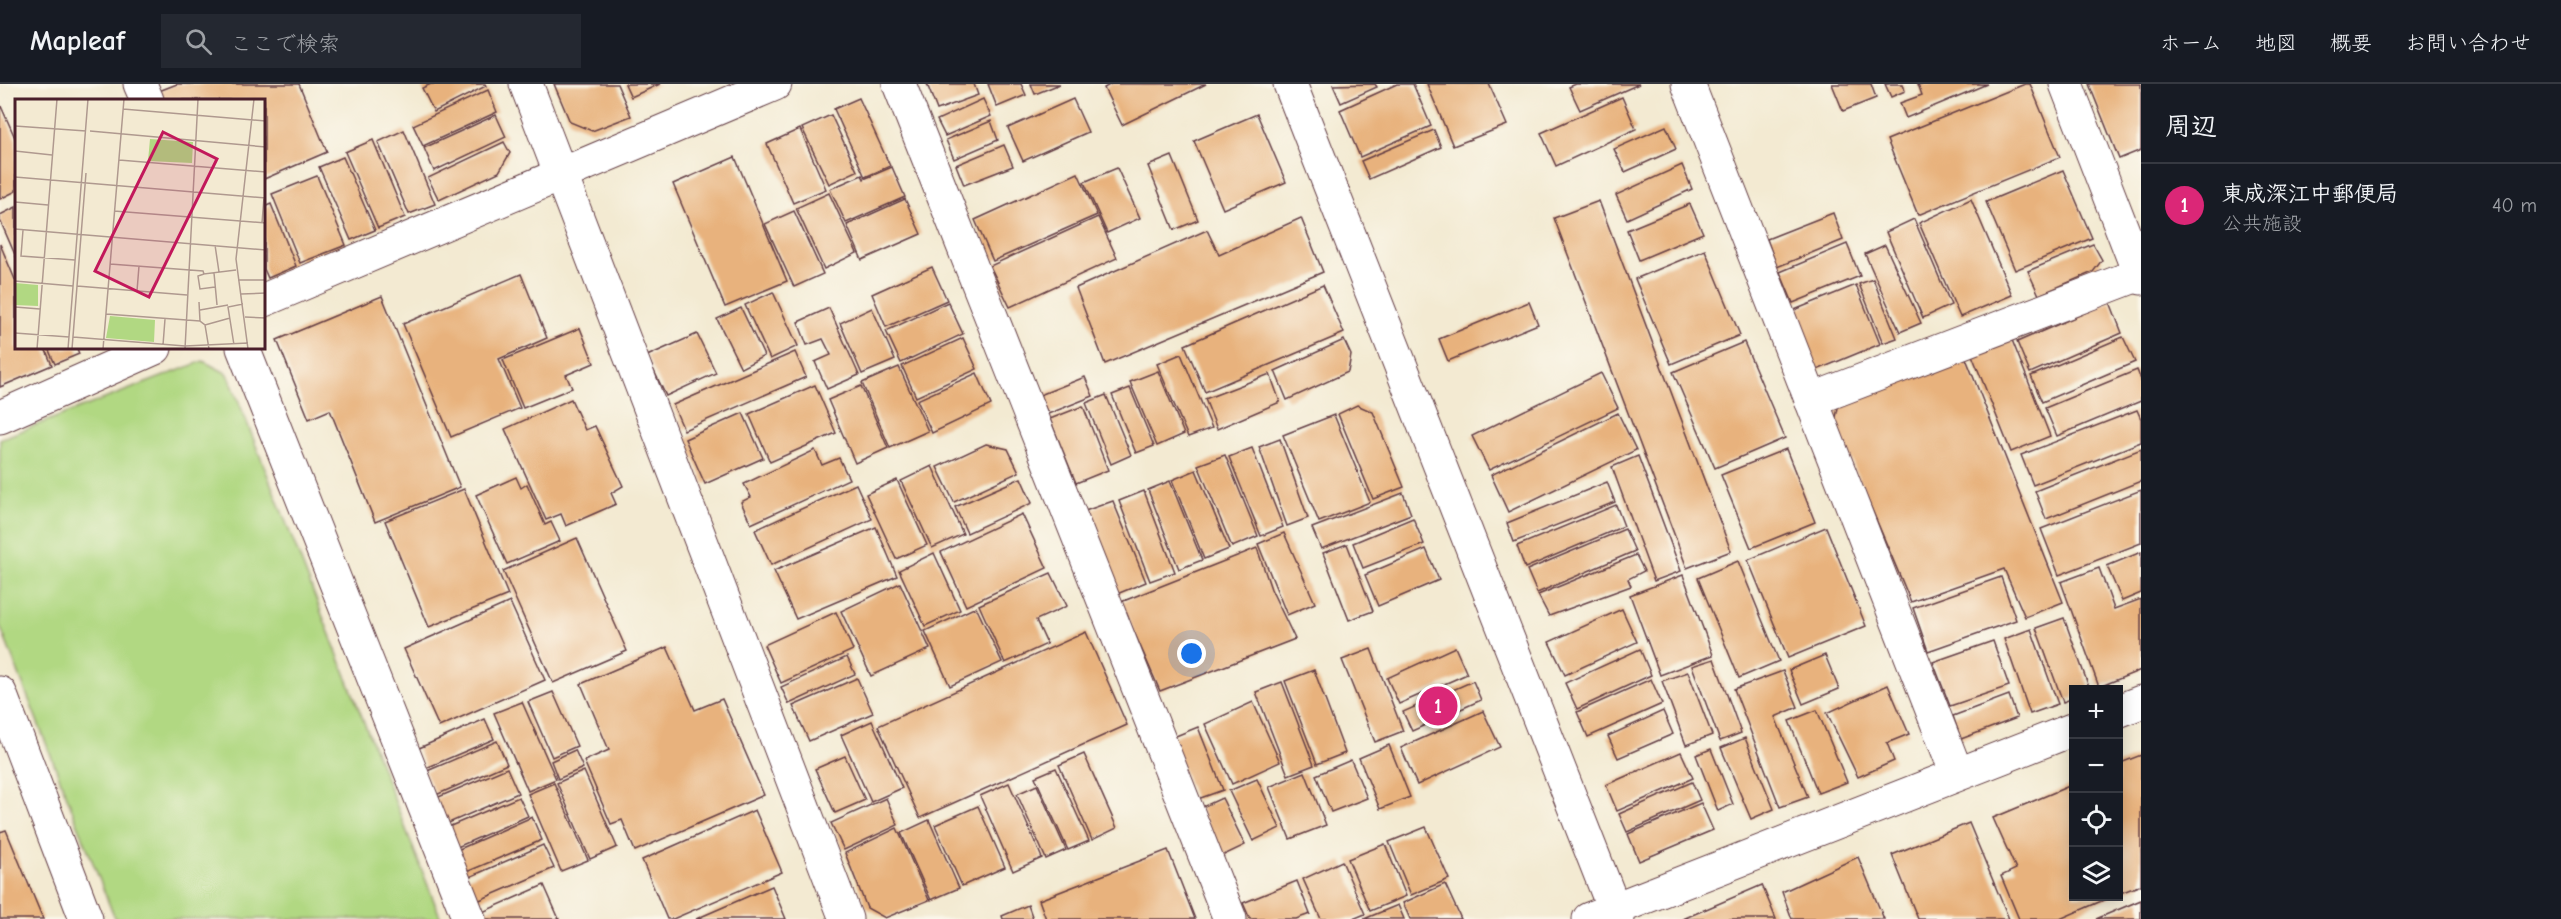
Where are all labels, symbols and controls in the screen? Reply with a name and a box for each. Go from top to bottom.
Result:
search box [161,14,581,68]
text: Mapleaf [30,25,125,57]
icon: search [182,25,215,58]
text: ここで検索 [230,31,340,57]
text: ホーム [2160,31,2222,55]
text: 地図 [2255,31,2297,55]
text: 概要 [2330,31,2372,55]
text: お問い合わせ [2405,31,2531,55]
inset map [15,99,266,350]
text: 周辺 [2165,112,2217,142]
text: 東成深江中郵便局 [2222,181,2398,207]
text: 1 [2181,194,2188,217]
text: 40 m [2492,194,2537,217]
text: 公共施設 [2222,212,2302,235]
your location [1177,639,1206,668]
pin: 1 [1418,684,1458,728]
map controls [2069,685,2123,901]
button: + [2069,685,2123,739]
button: − [2069,739,2123,793]
button: locate [2069,793,2123,847]
button: layers [2069,847,2123,901]

